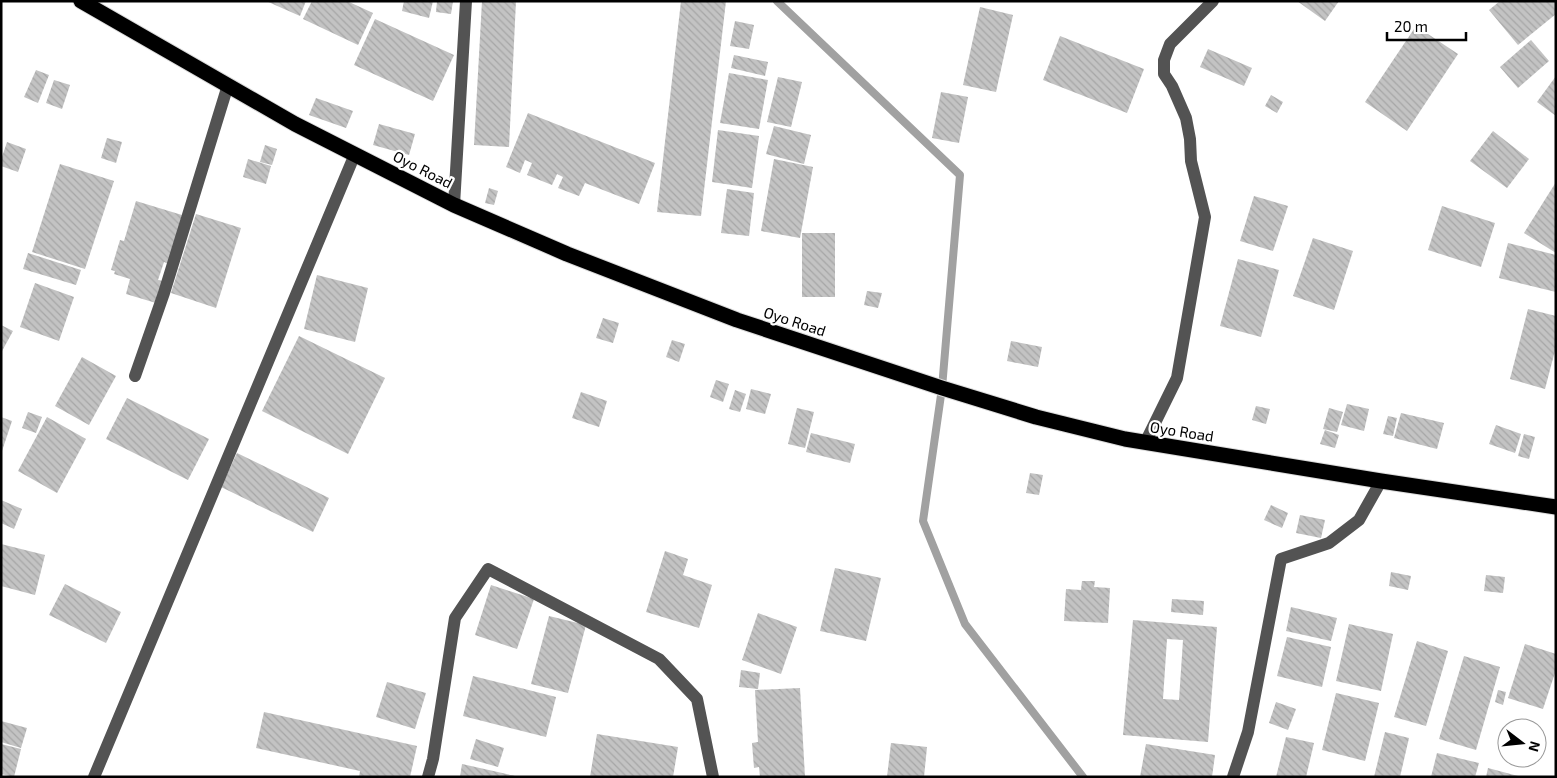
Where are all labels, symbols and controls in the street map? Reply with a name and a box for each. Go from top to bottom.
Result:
scale bar [1387,10,1466,42]
text: 20 m [1394,17,1428,35]
street label: Oyo Road [390,146,456,192]
street label: Oyo Road [762,303,828,339]
street label: Oyo Road [1149,417,1215,445]
north arrow [1497,718,1547,768]
text: N [1525,740,1545,754]

